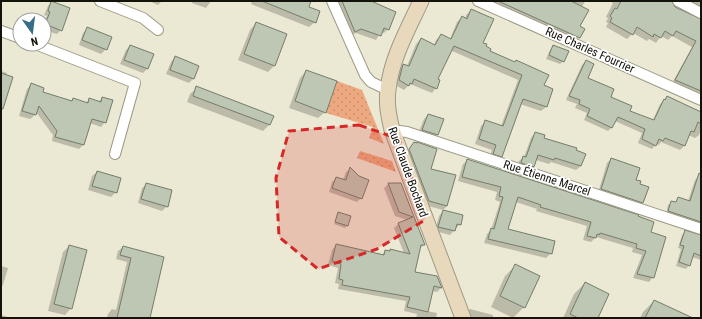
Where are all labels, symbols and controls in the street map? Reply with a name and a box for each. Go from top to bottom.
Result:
north arrow [12,12,52,52]
street label: Rue Charles Fourrier [543,24,637,76]
text: N [29,34,39,48]
street label: Rue Claude Bochard [385,125,431,219]
street label: Rue Étienne Marcel [502,156,593,199]

